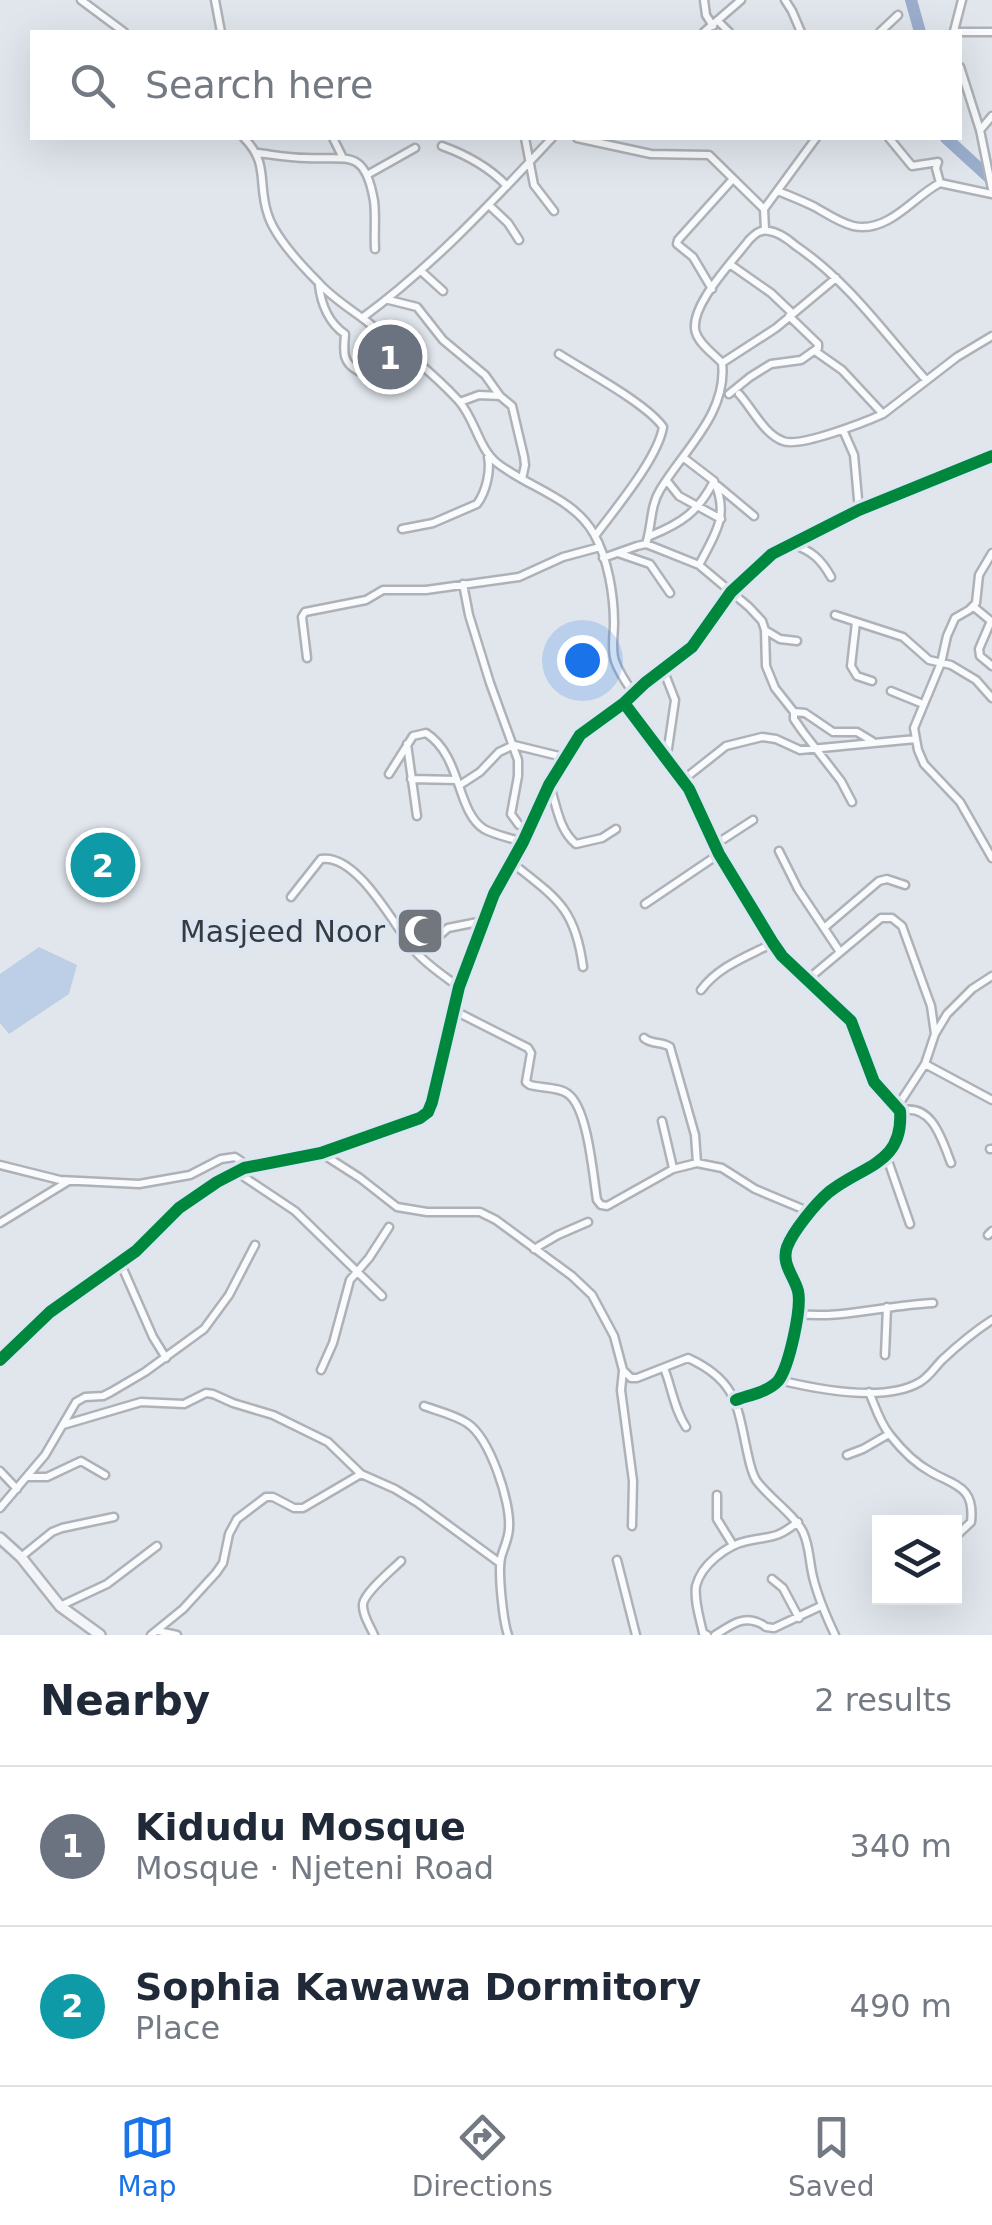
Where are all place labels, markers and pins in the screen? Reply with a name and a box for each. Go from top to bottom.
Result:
pin: 1 [358,320,422,394]
pin: 2 [70,828,136,902]
mosque icon: Masjeed Noor [394,905,446,957]
place label: Masjeed Noor [180,914,386,949]

